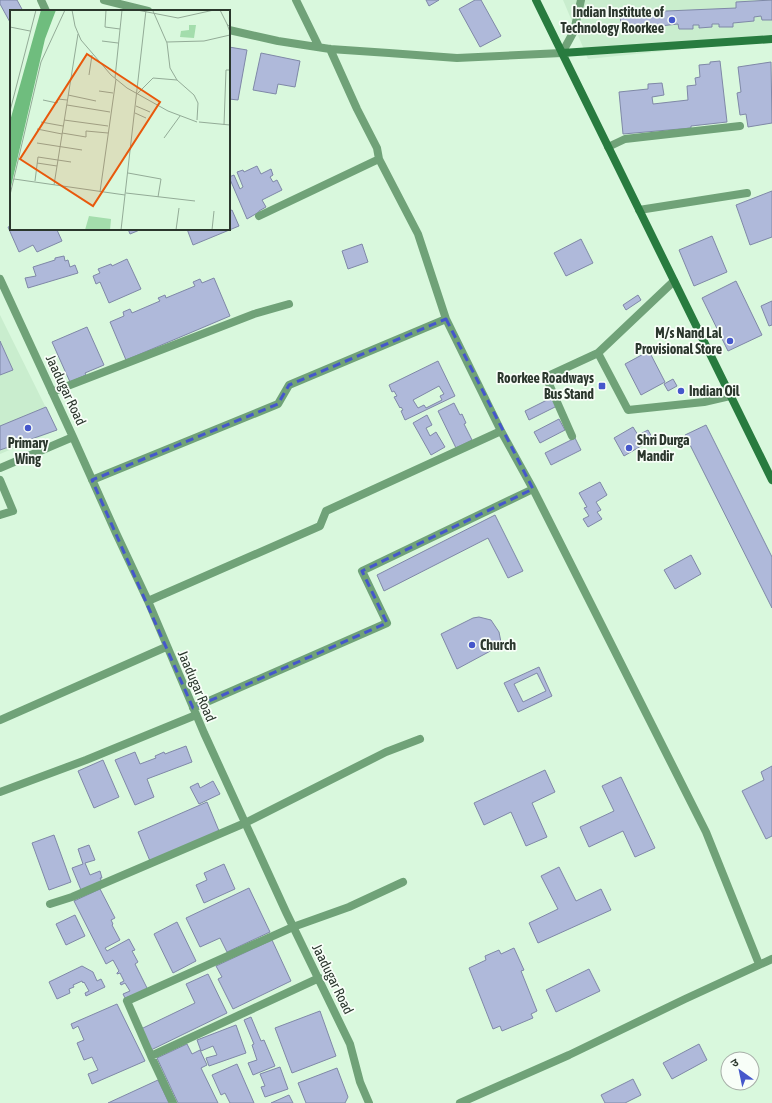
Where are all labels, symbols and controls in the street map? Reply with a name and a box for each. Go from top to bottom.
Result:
place label: Indian Institute of Technology Roorkee [560,4,664,36]
inset map [10,10,230,230]
marker: Indian Institute of Technology Roorkee [667,15,677,25]
place label: M/s Nand Lal Provisional Store [635,325,722,357]
marker: M/s Nand Lal Provisional Store [725,336,735,346]
street label: Jaadugar Road [43,352,89,428]
place label: Roorkee Roadways Bus Stand [497,370,594,402]
marker: Roorkee Roadways Bus Stand [597,381,607,391]
place label: Indian Oil [689,383,740,399]
marker: Indian Oil [676,386,686,396]
marker: Primary Wing [23,423,33,433]
place label: Shri Durga Mandir [637,432,690,464]
place label: Primary Wing [8,435,49,467]
marker: Shri Durga Mandir [624,443,634,453]
place label: Church [480,637,516,653]
marker: Church [467,640,477,650]
street label: Jaadugar Road [175,648,219,724]
street label: Jaadugar Road [309,941,357,1017]
north arrow [720,1051,760,1091]
text: उ [729,1056,741,1069]

